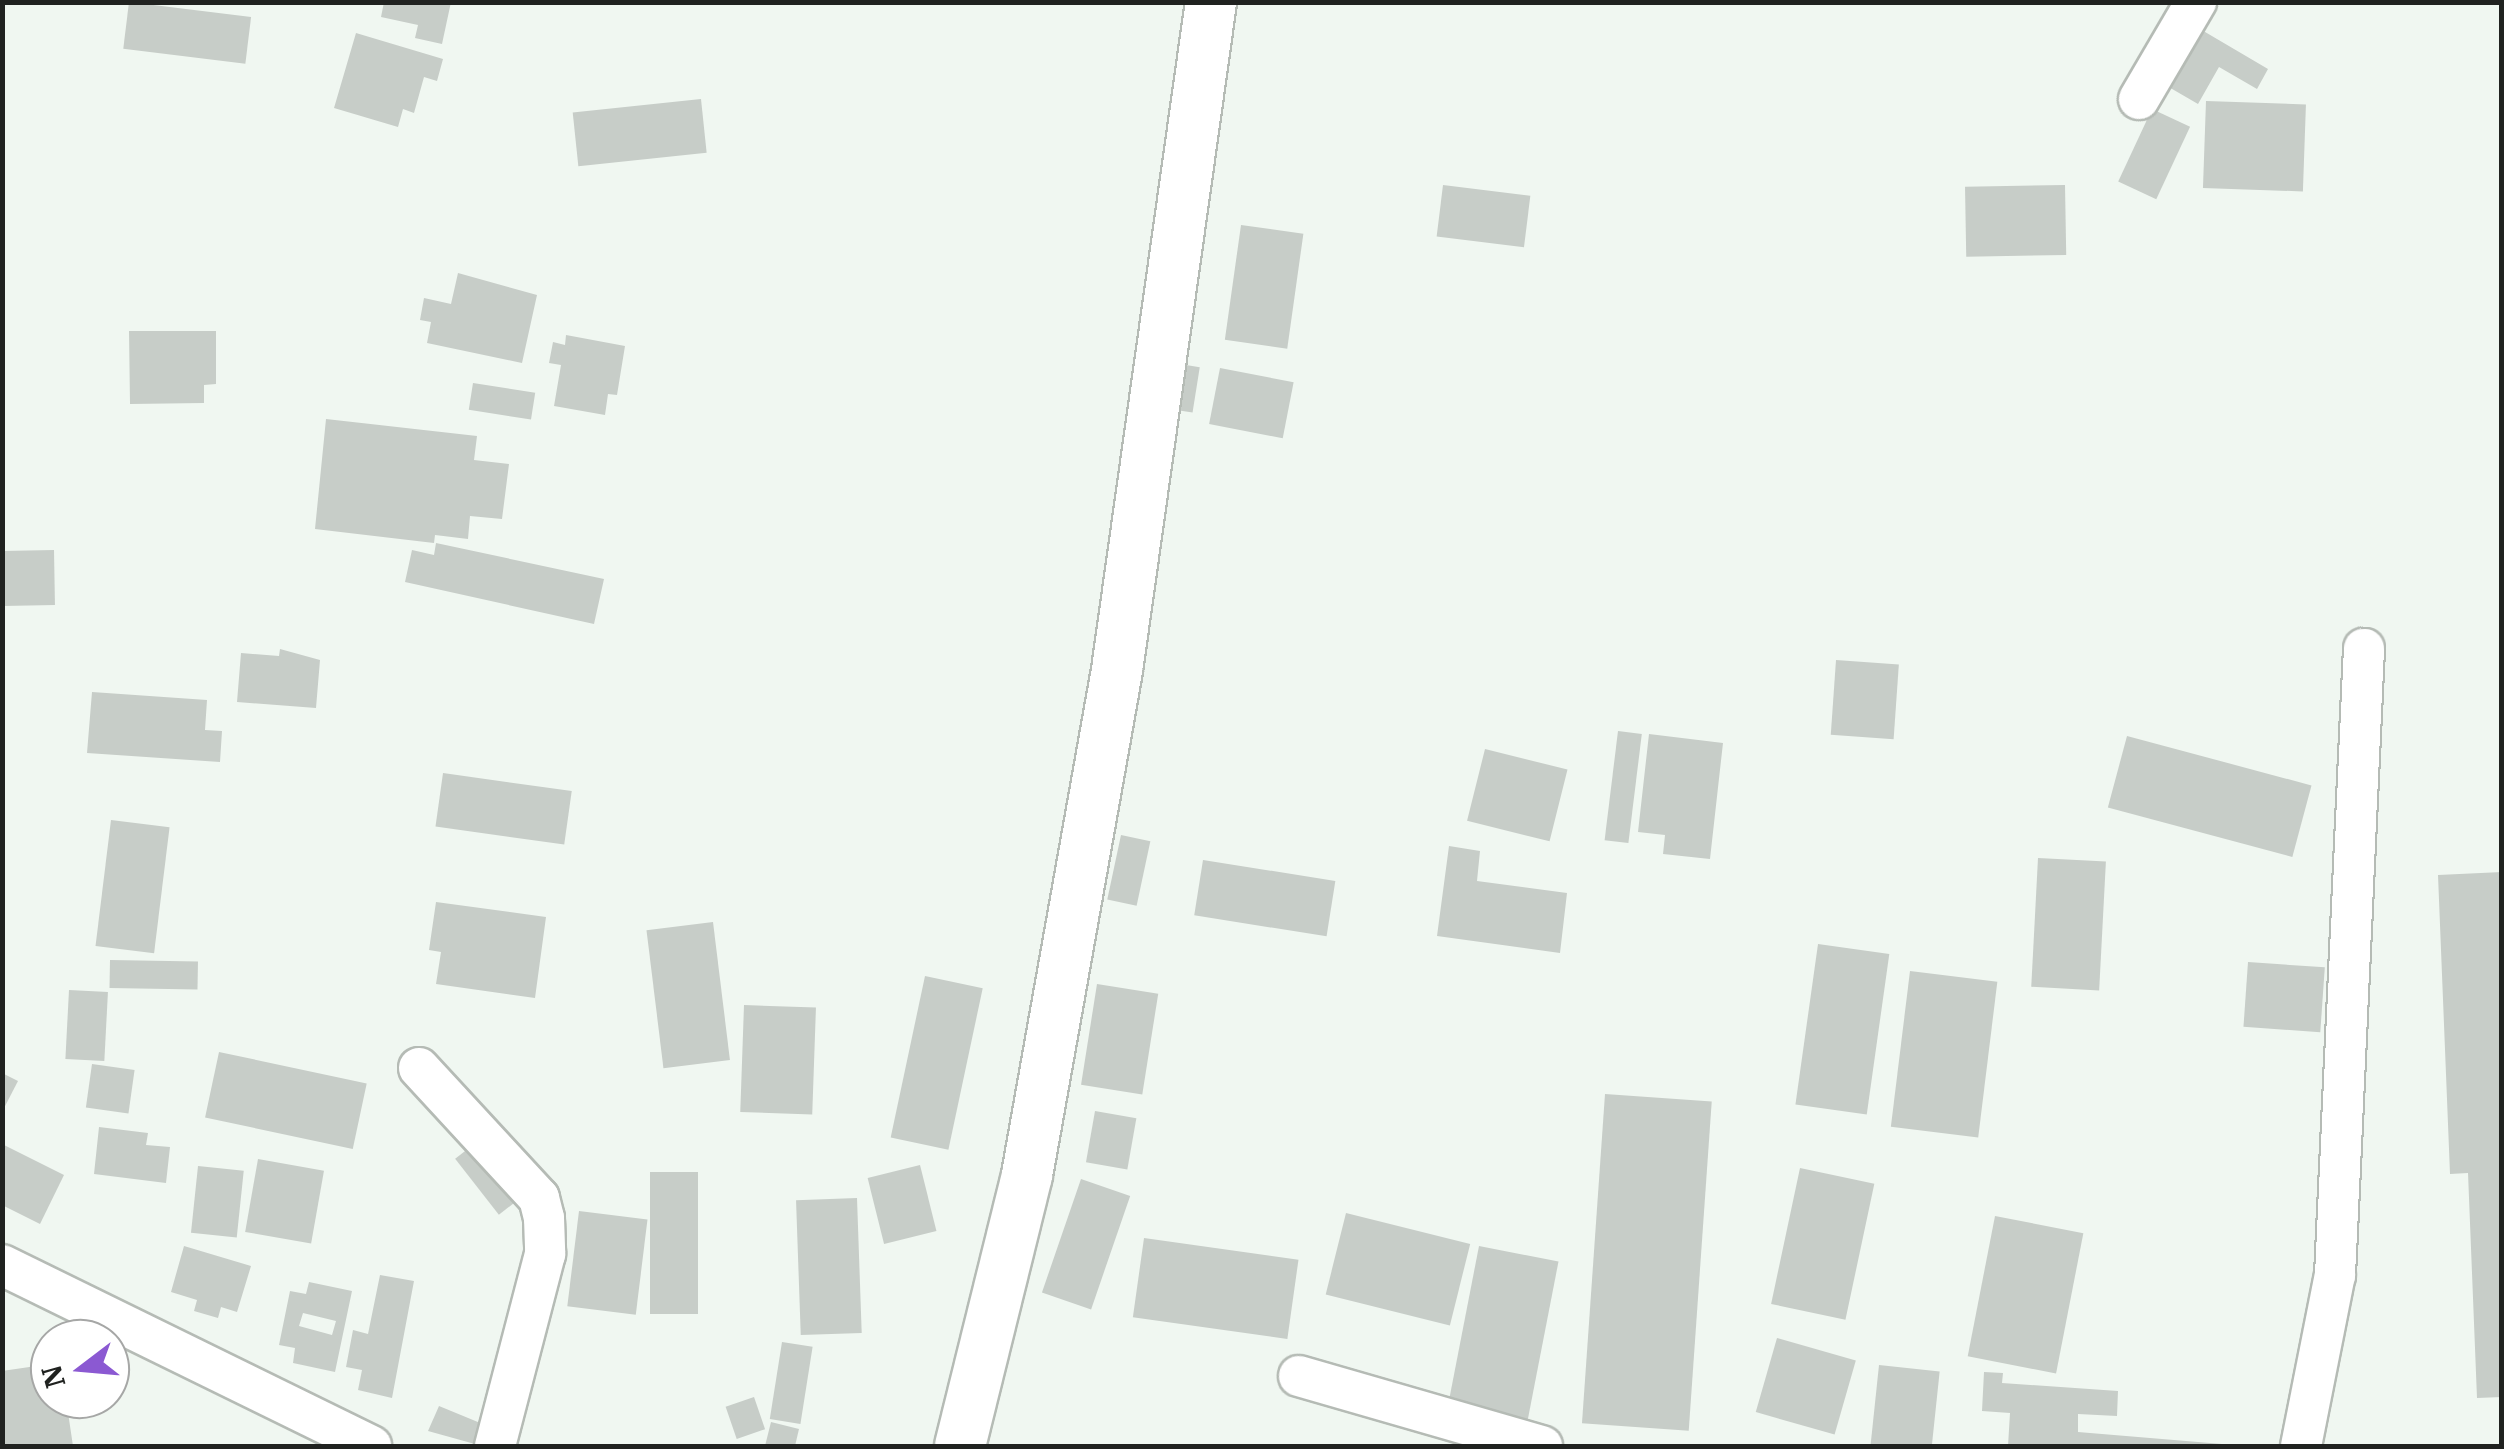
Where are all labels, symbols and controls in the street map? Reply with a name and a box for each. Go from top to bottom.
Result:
north arrow [30,1319,130,1419]
text: N [32,1361,73,1393]

